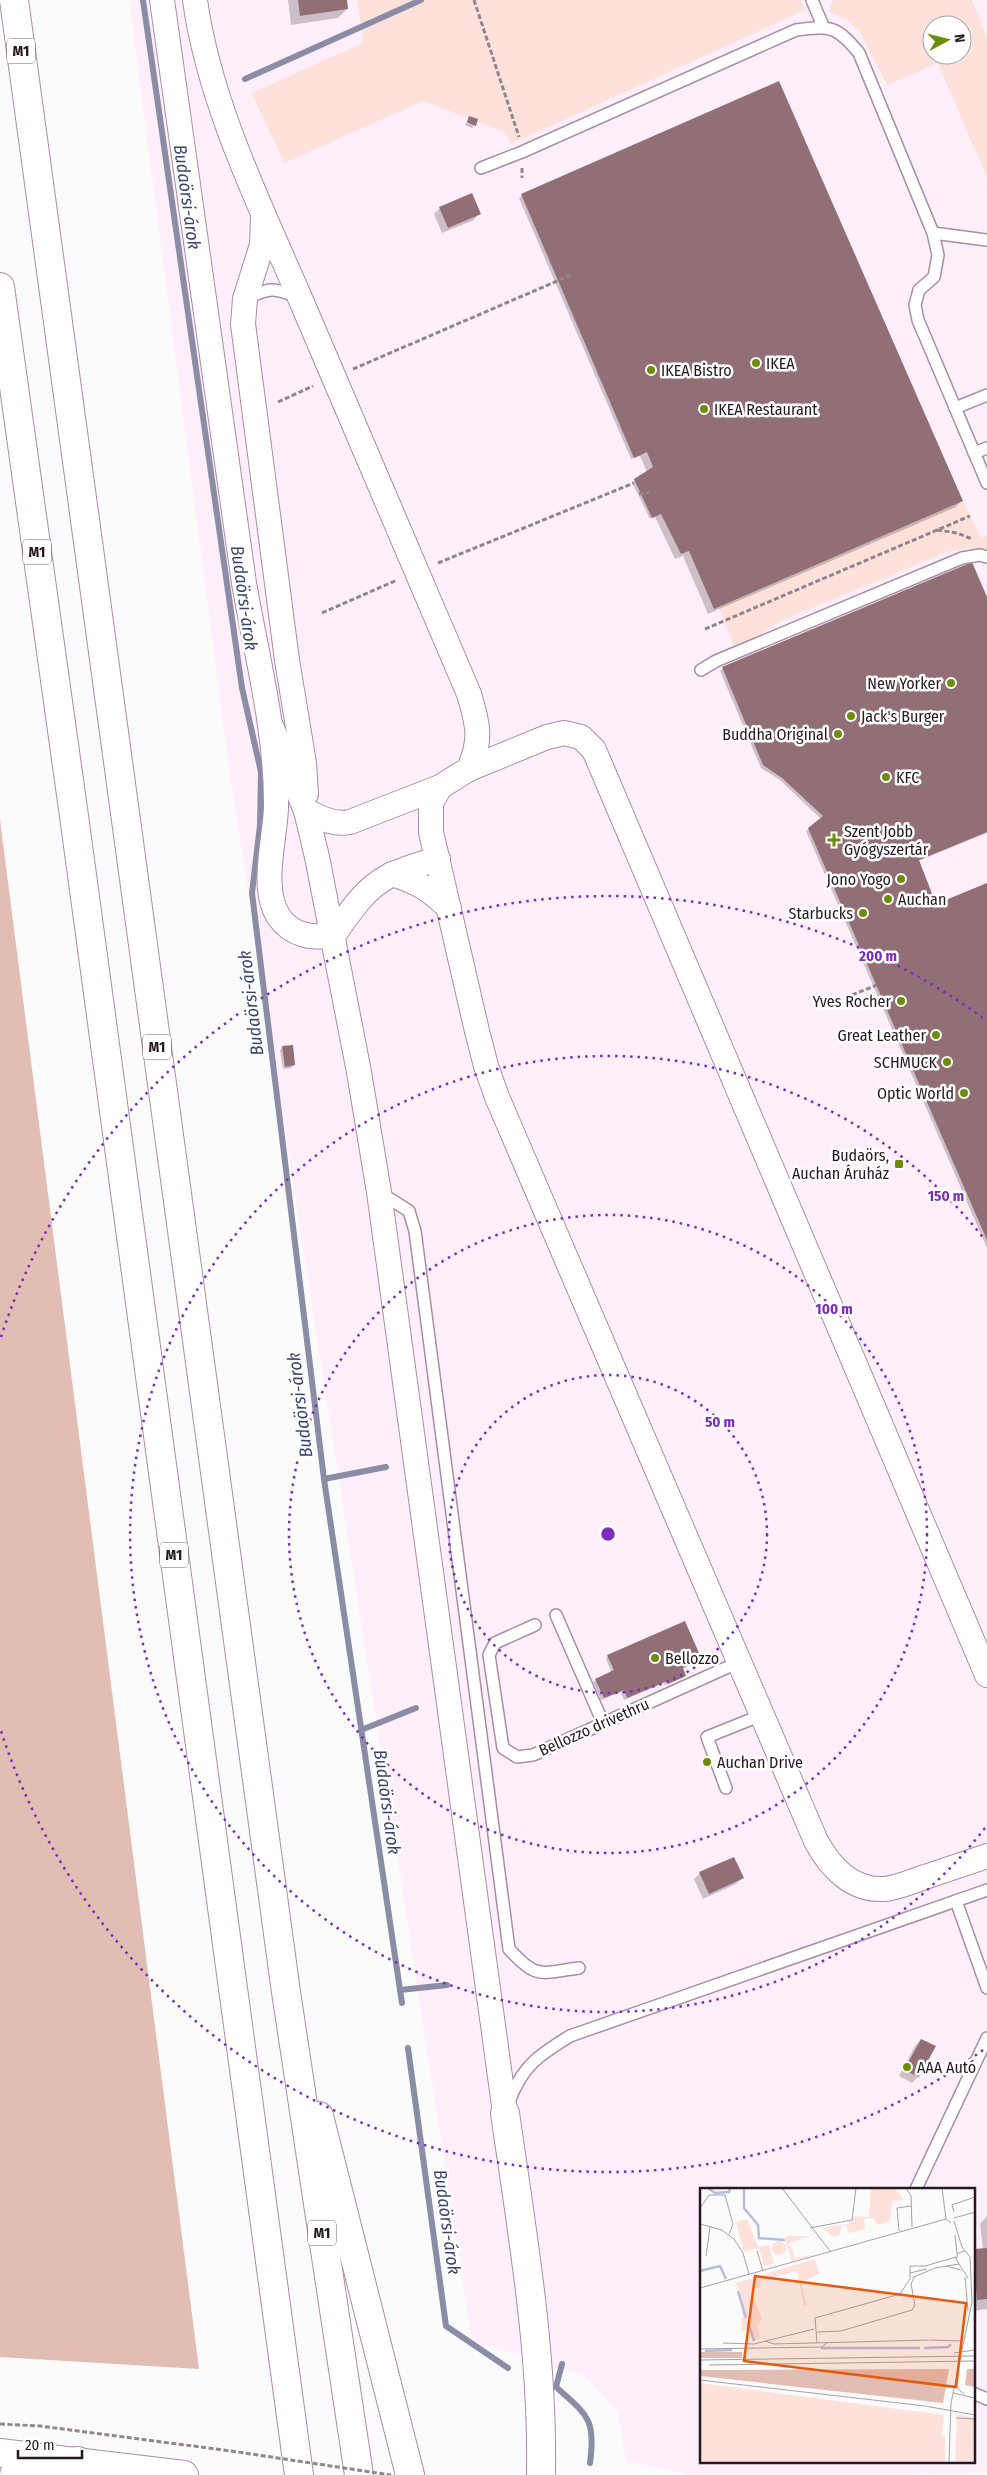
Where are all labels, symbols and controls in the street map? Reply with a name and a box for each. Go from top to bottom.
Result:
north arrow [922,15,972,65]
text: N [950,33,968,44]
road number: M1 [7,38,35,64]
water label: Budaörsi-árok [169,143,205,251]
place label: IKEA [766,354,795,373]
marker: IKEA [750,357,762,369]
place label: IKEA Bistro [661,361,732,380]
marker: IKEA Bistro [645,364,657,376]
place label: IKEA Restaurant [714,400,818,419]
marker: IKEA Restaurant [698,403,710,415]
road number: M1 [23,540,51,564]
water label: Budaörsi-árok [226,544,262,652]
place label: New Yorker [867,674,941,693]
marker: New Yorker [945,677,957,689]
place label: Jack's Burger [861,707,945,726]
marker: Jack's Burger [845,710,857,722]
place label: Buddha Original [722,725,828,744]
marker: Buddha Original [832,728,844,740]
place label: KFC [896,768,919,787]
marker: KFC [880,771,892,783]
place label: Szent Jobb Gyógyszertár [844,822,929,859]
marker: Szent Jobb Gyógyszertár [828,834,840,846]
place label: Jono Yogo [826,870,891,889]
marker: Jono Yogo [895,873,907,885]
place label: Auchan [898,890,946,909]
marker: Auchan [882,893,894,905]
place label: Starbucks [789,904,853,923]
marker: Starbucks [857,907,869,919]
text: 200 m [858,947,897,965]
water label: Budaörsi-árok [234,949,268,1057]
place label: Yves Rocher [813,992,891,1011]
marker: Yves Rocher [895,995,907,1007]
place label: Great Leather [838,1026,926,1045]
marker: Great Leather [930,1029,942,1041]
road number: M1 [143,1034,171,1060]
place label: SCHMUCK [874,1053,938,1072]
marker: SCHMUCK [941,1056,953,1068]
place label: Optic World [877,1084,954,1103]
marker: Optic World [958,1087,970,1099]
place label: Budaörs, Auchan Áruház [792,1146,889,1183]
marker: Budaörs, Auchan Áruház [893,1158,905,1170]
text: 150 m [928,1187,964,1205]
text: 100 m [815,1300,853,1318]
water label: Budaörsi-árok [283,1351,317,1459]
text: 50 m [705,1413,735,1431]
centre of rings [599,1525,617,1543]
road number: M1 [160,1542,188,1568]
place label: Bellozzo [665,1649,719,1668]
marker: Bellozzo [649,1652,661,1664]
street label: Bellozzo drivethru [536,1694,652,1760]
water label: Budaörsi-árok [369,1748,405,1856]
place label: Auchan Drive [717,1753,803,1772]
marker: Auchan Drive [701,1756,713,1768]
place label: AAA Autó [917,2058,976,2077]
marker: AAA Autó [901,2061,913,2073]
water label: Budaörsi-árok [429,2168,465,2276]
inset map [700,2188,974,2462]
road number: M1 [308,2220,336,2246]
scale bar [18,2428,81,2460]
text: 20 m [25,2436,55,2454]

